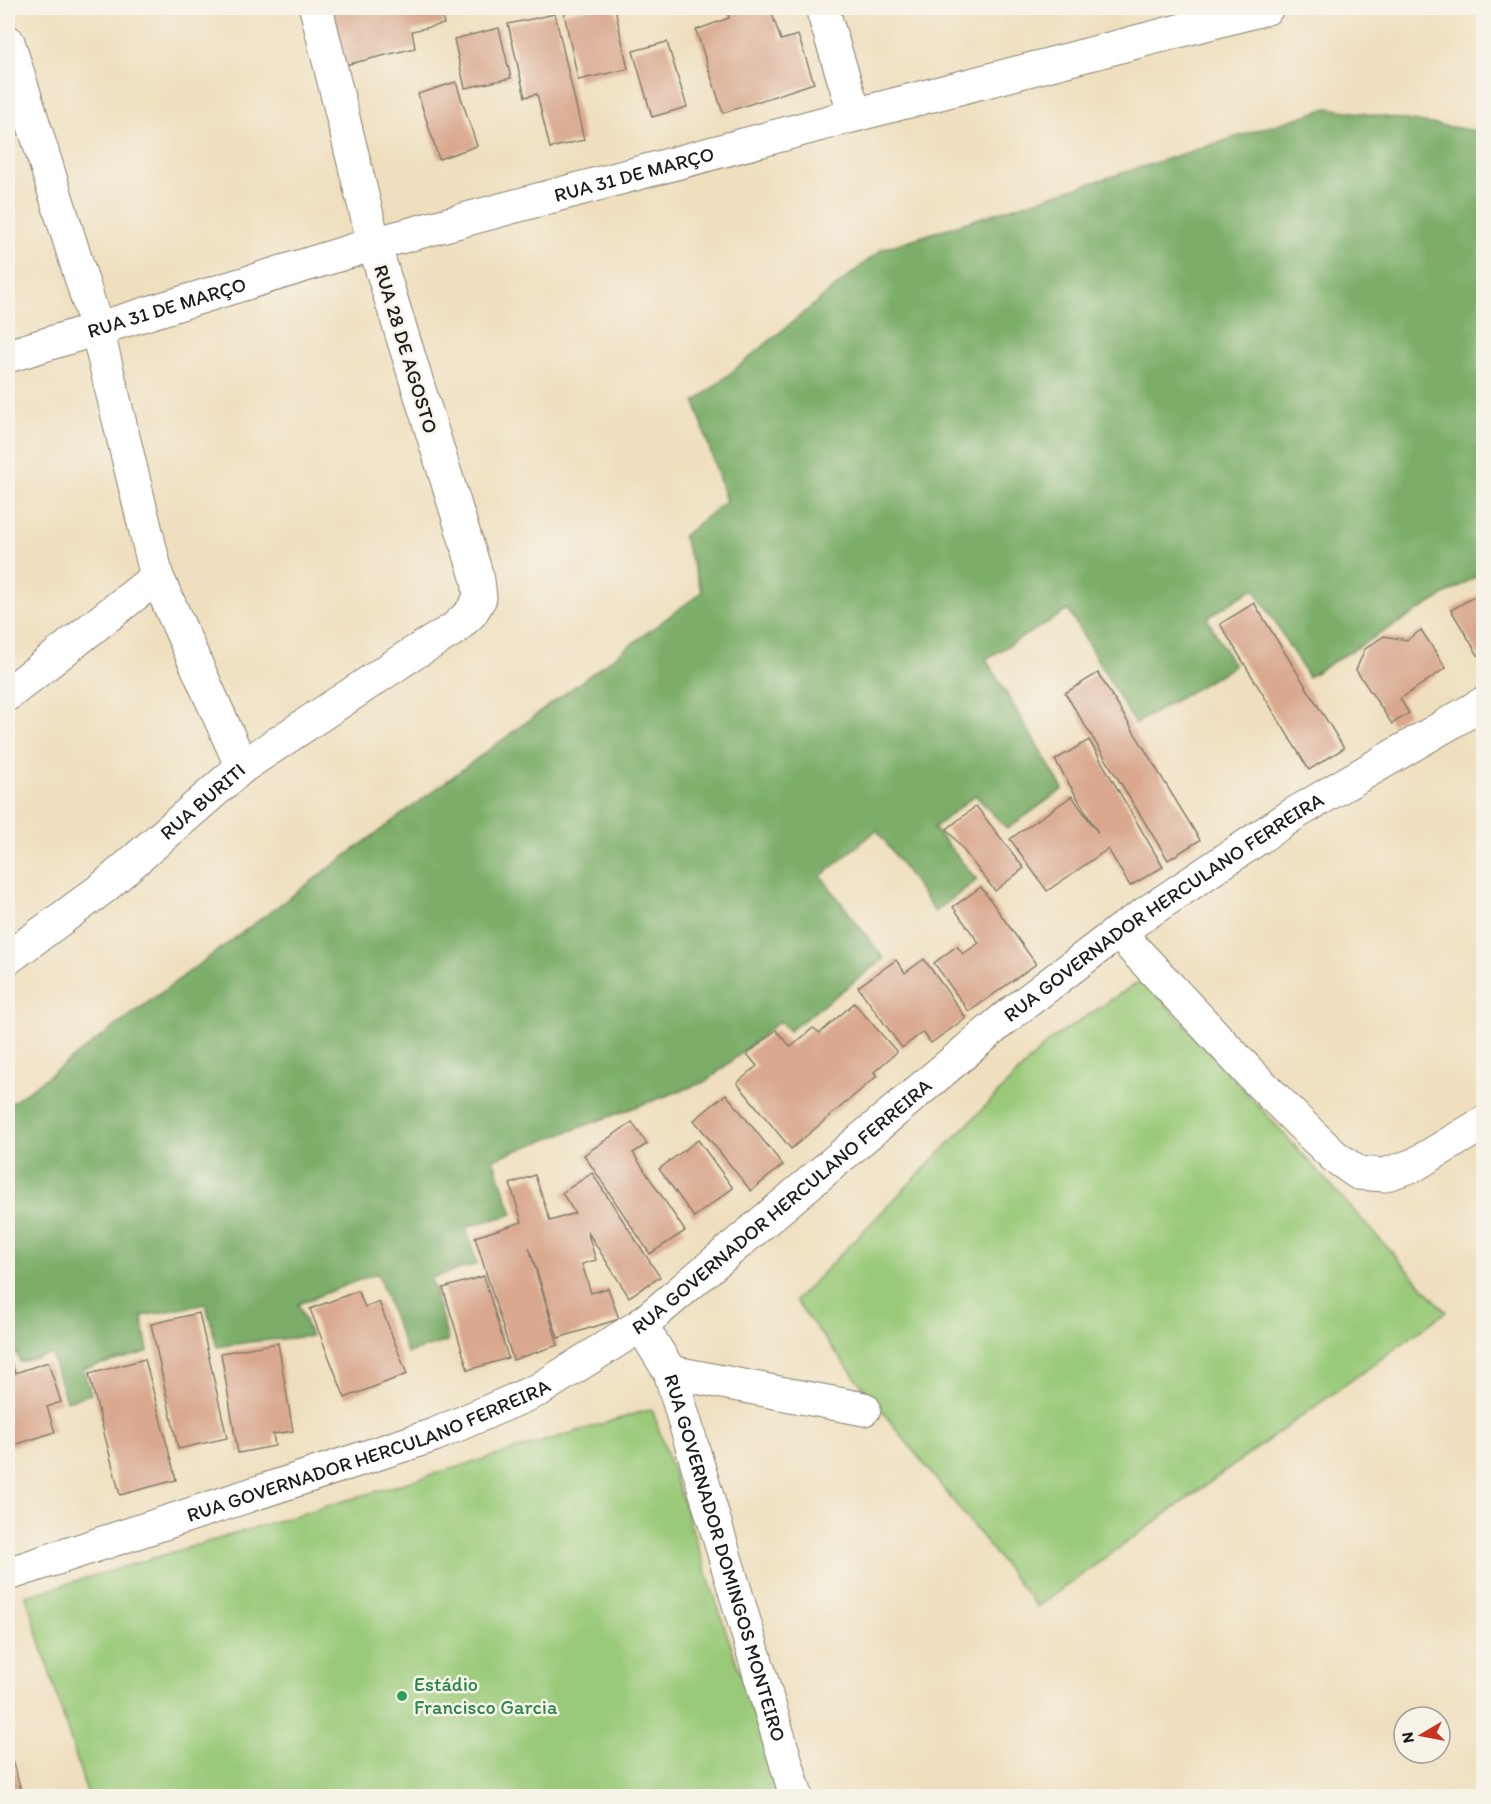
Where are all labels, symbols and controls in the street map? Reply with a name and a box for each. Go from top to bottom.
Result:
street label: RUA 31 DE MARÇO [551,141,717,207]
street label: RUA 28 DE AGOSTO [369,262,443,436]
street label: RUA 31 DE MARÇO [84,272,249,343]
street label: RUA BURITI [155,758,250,845]
street label: RUA GOVERNADOR HERCULANO FERREIRA [999,787,1328,1027]
street label: RUA GOVERNADOR HERCULANO FERREIRA [627,1073,937,1340]
street label: RUA GOVERNADOR DOMINGOS MONTEIRO [659,1371,791,1744]
street label: RUA GOVERNADOR HERCULANO FERREIRA [184,1374,555,1527]
place label: Estádio Francisco Garcia [414,1672,558,1719]
marker: Estádio Francisco Garcia [395,1689,409,1703]
north arrow [1392,1705,1452,1765]
text: N [1397,1731,1418,1744]

